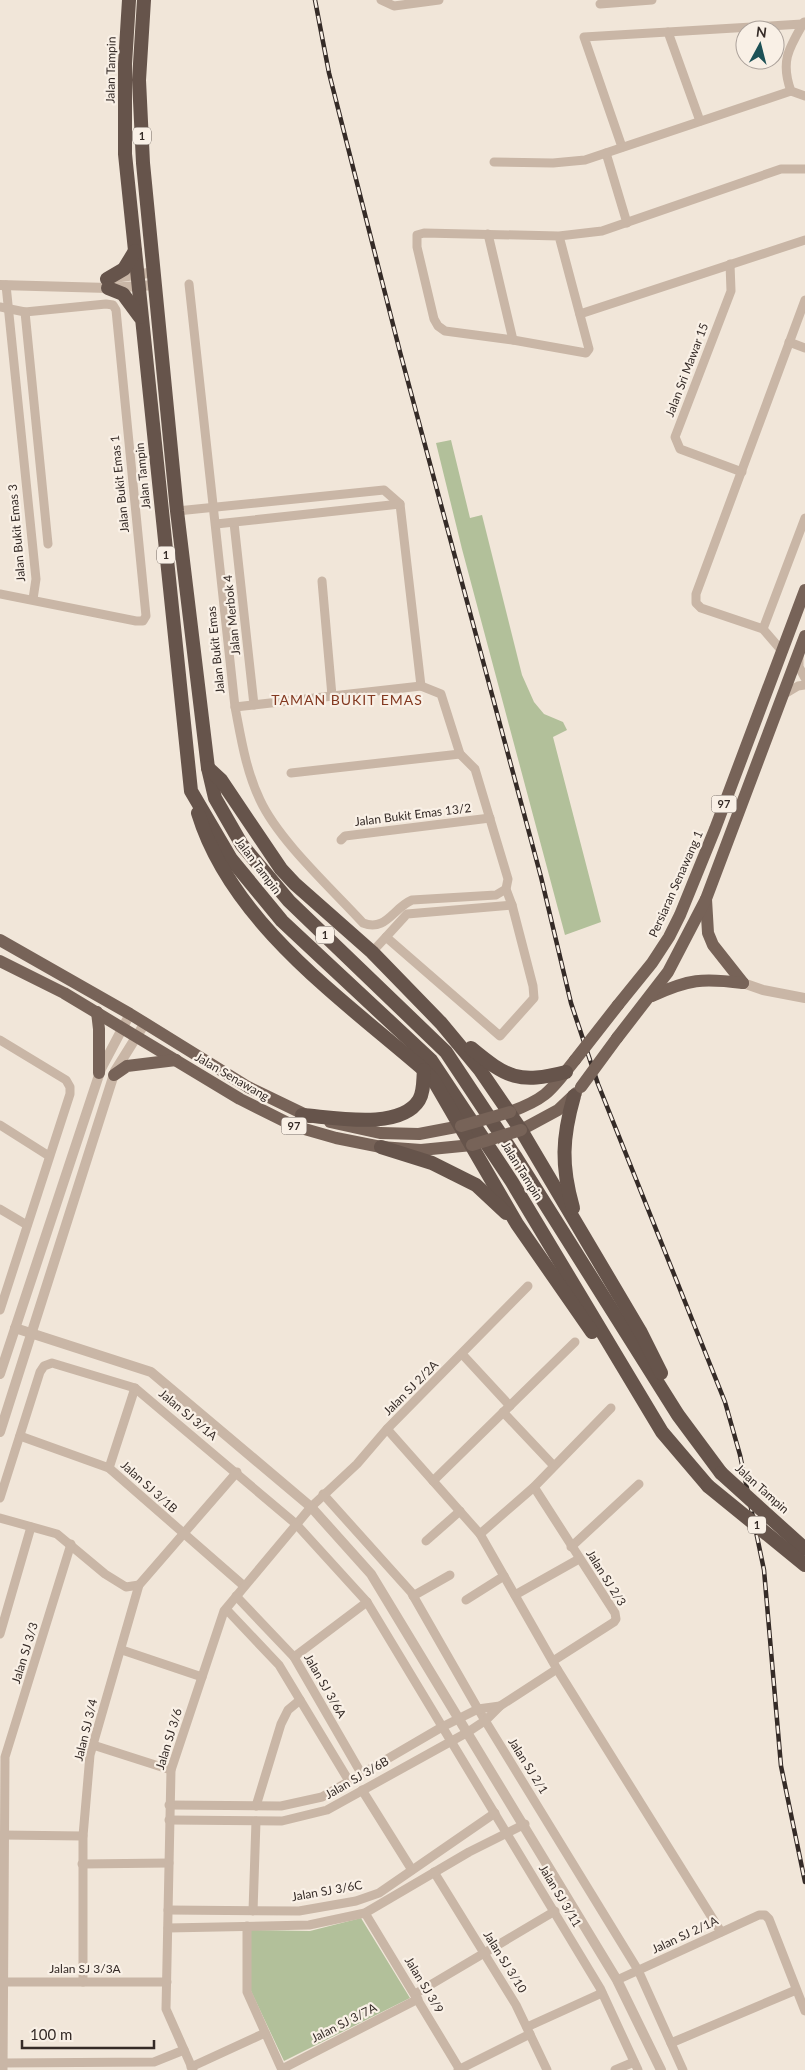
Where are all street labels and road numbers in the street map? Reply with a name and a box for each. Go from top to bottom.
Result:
street label: Jalan Tampin [102,36,119,104]
road number: 1 [133,128,151,144]
street label: Jalan Sri Mawar 15 [662,321,711,419]
street label: Jalan Bukit Emas 1 [107,435,132,533]
street label: Jalan Tampin [132,442,153,510]
street label: Jalan Bukit Emas 3 [5,484,28,582]
road number: 1 [157,546,175,564]
street label: Jalan Merbok 4 [220,574,243,656]
street label: Jalan Bukit Emas [203,606,228,695]
road number: 97 [712,796,736,812]
street label: Jalan Bukit Emas 13/2 [354,800,472,829]
street label: Persiaran Senawang 1 [645,828,706,940]
street label: Jalan Tampin [232,834,285,897]
road number: 1 [316,926,334,944]
street label: Jalan Senawang [193,1049,272,1104]
road number: 97 [282,1118,306,1134]
street label: Jalan Tampin [498,1138,546,1203]
street label: Jalan SJ 2/2A [380,1356,442,1418]
street label: Jalan SJ 3/1A [156,1386,221,1444]
street label: Jalan SJ 3/1B [118,1457,181,1516]
street label: Jalan Tampin [732,1461,792,1517]
road number: 1 [748,1516,766,1534]
street label: Jalan SJ 2/3 [583,1547,630,1609]
street label: Jalan SJ 3/3 [8,1620,41,1685]
street label: Jalan SJ 3/6A [301,1651,350,1721]
street label: Jalan SJ 3/4 [71,1697,100,1762]
street label: Jalan SJ 3/6 [152,1706,185,1771]
street label: Jalan SJ 2/1 [505,1735,552,1797]
street label: Jalan SJ 3/6B [322,1753,391,1802]
street label: Jalan SJ 3/11 [536,1862,585,1930]
street label: Jalan SJ 3/6C [290,1877,363,1904]
street label: Jalan SJ 2/1A [649,1912,721,1956]
street label: Jalan SJ 3/10 [480,1928,530,1996]
street label: Jalan SJ 3/9 [402,1954,447,2016]
street label: Jalan SJ 3/3A [49,1961,122,1976]
street label: Jalan SJ 3/7A [309,1999,380,2045]

